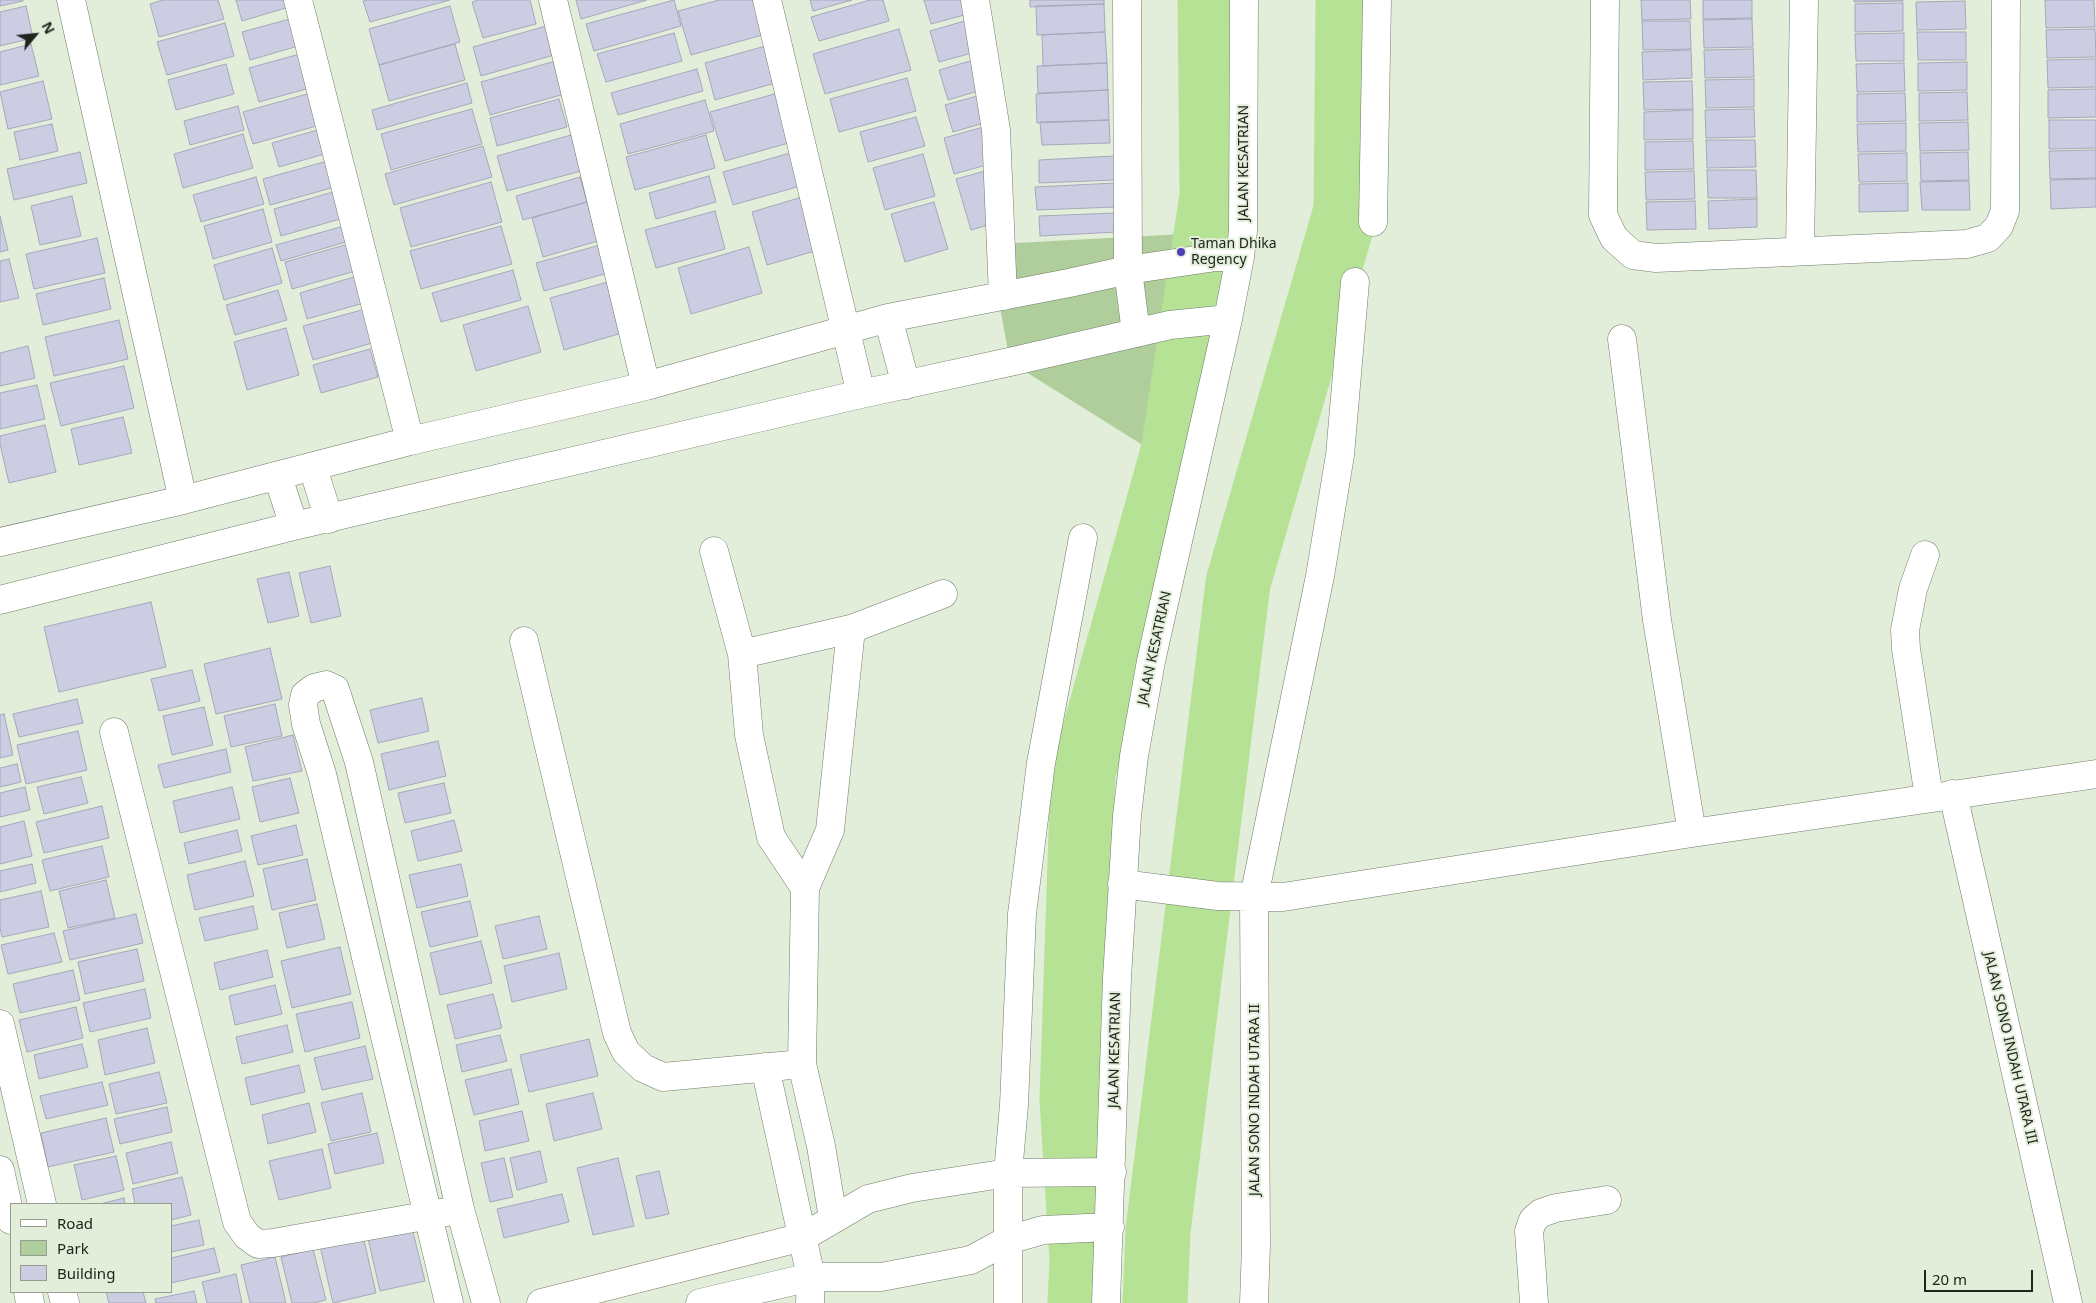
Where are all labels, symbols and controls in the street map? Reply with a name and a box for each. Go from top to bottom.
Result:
north arrow [10,10,60,60]
text: N [38,18,60,37]
street label: JALAN KESATRIAN [1236,105,1252,221]
place label: Taman Dhika Regency [1191,236,1277,268]
marker: Taman Dhika Regency [1175,246,1187,258]
street label: JALAN KESATRIAN [1135,589,1175,707]
street label: JALAN SONO INDAH UTARA III [1980,950,2040,1146]
street label: JALAN KESATRIAN [1106,992,1124,1108]
street label: JALAN SONO INDAH UTARA II [1247,1004,1263,1196]
legend [10,1203,172,1293]
text: Road [57,1213,93,1233]
text: Park [57,1238,89,1258]
scale bar [1926,1260,2035,1292]
text: Building [57,1263,115,1283]
text: 20 m [1932,1269,1967,1289]

